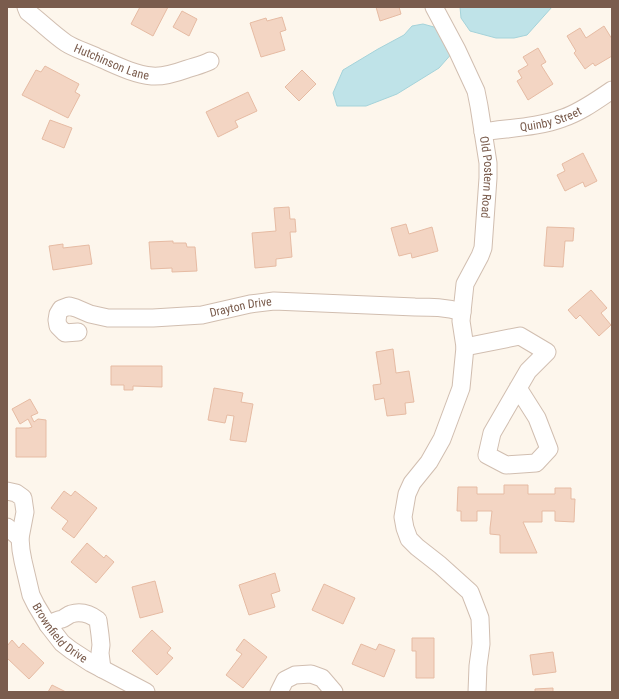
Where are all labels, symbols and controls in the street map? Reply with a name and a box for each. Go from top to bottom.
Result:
street label: Hutchinson Lane [72,41,151,83]
street label: Quinby Street [519,104,584,134]
street label: Old Postern Road [477,135,495,219]
street label: Drayton Drive [208,294,273,320]
street label: Brownfield Drive [29,600,90,666]

